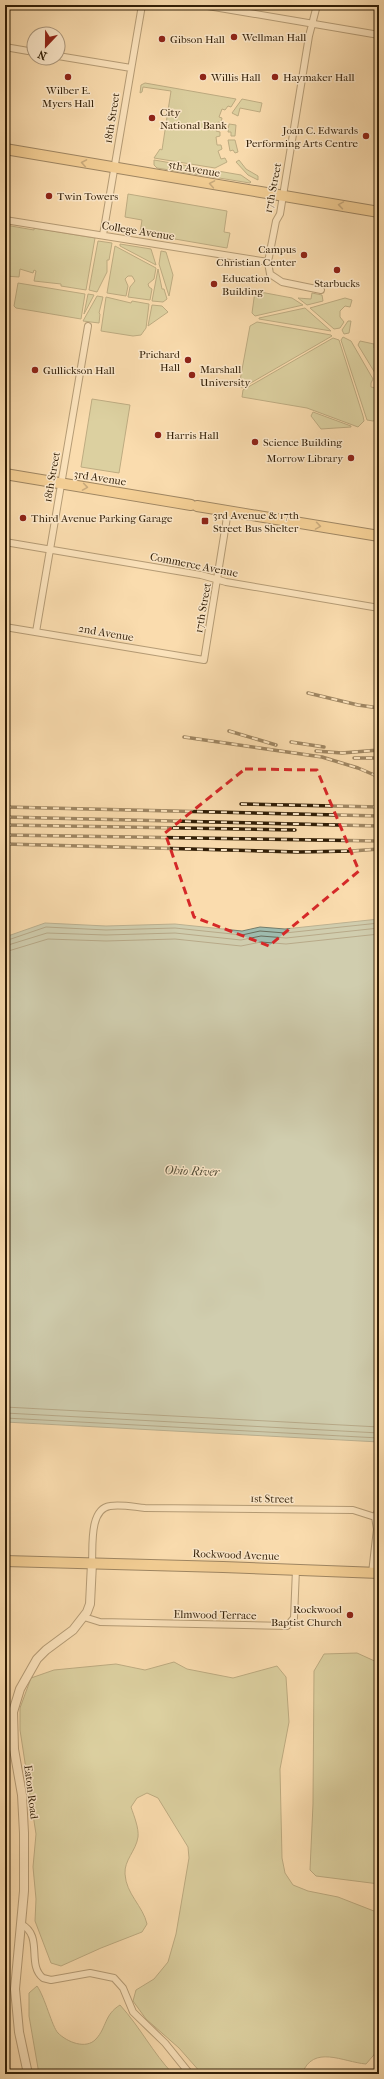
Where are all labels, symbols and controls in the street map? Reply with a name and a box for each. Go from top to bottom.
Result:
north arrow [26,26,66,66]
place label: Wellman Hall [241,31,306,44]
marker: Wellman Hall [229,32,239,42]
place label: Gibson Hall [170,33,225,46]
marker: Gibson Hall [157,34,167,44]
text: N [36,47,49,62]
place label: Willis Hall [210,71,261,84]
place label: Haymaker Hall [283,71,355,84]
marker: Wilber E. Myers Hall [63,72,73,82]
marker: Willis Hall [198,72,208,82]
marker: Haymaker Hall [270,72,280,82]
place label: Wilber E. Myers Hall [42,84,94,110]
street label: 18th Street [102,92,122,144]
place label: City National Bank [160,106,227,132]
marker: City National Bank [147,113,157,123]
place label: Joan C. Edwards Performing Arts Centre [246,124,359,150]
marker: Joan C. Edwards Performing Arts Centre [361,131,371,141]
street label: 5th Avenue [167,158,222,180]
one-way arrow [81,159,87,168]
street label: 17th Street [262,162,284,214]
one-way arrow [209,180,215,189]
place label: Twin Towers [57,190,118,203]
marker: Twin Towers [44,191,54,201]
one-way arrow [337,201,344,210]
street label: College Avenue [101,219,176,243]
place label: Campus Christian Center [216,243,296,269]
marker: Campus Christian Center [299,250,309,260]
marker: Starbucks [332,265,342,275]
place label: Education Building [222,272,270,298]
place label: Starbucks [314,277,360,290]
marker: Education Building [209,279,219,289]
place label: Prichard Hall [139,348,181,374]
marker: Prichard Hall [183,355,193,365]
place label: Marshall University [200,363,252,389]
place label: Gullickson Hall [43,364,115,377]
marker: Gullickson Hall [30,365,40,375]
marker: Marshall University [187,370,197,380]
place label: Harris Hall [166,429,219,442]
marker: Harris Hall [153,430,163,440]
place label: Science Building [263,436,342,449]
marker: Science Building [250,437,260,447]
street label: 18th Street [41,451,63,503]
place label: Morrow Library [267,452,344,465]
marker: Morrow Library [346,453,356,463]
street label: 3rd Avenue [73,467,128,489]
one-way arrow [82,482,88,491]
place label: 3rd Avenue & 17th Street Bus Shelter [213,509,300,535]
place label: Third Avenue Parking Garage [31,512,173,525]
marker: Third Avenue Parking Garage [18,513,28,523]
marker: 3rd Avenue & 17th Street Bus Shelter [200,516,210,526]
one-way arrow [315,521,322,530]
street label: Commerce Avenue [149,550,240,580]
street label: 17th Street [192,582,214,634]
street label: 2nd Avenue [77,622,135,644]
water label: Ohio River [164,1163,221,1179]
street label: 1st Street [250,1492,294,1506]
street label: Rockwood Avenue [192,1547,280,1563]
place label: Rockwood Baptist Church [271,1603,343,1629]
street label: Elmwood Terrace [173,1608,257,1622]
marker: Rockwood Baptist Church [345,1610,355,1620]
street label: Eaton Road [21,1764,41,1821]

